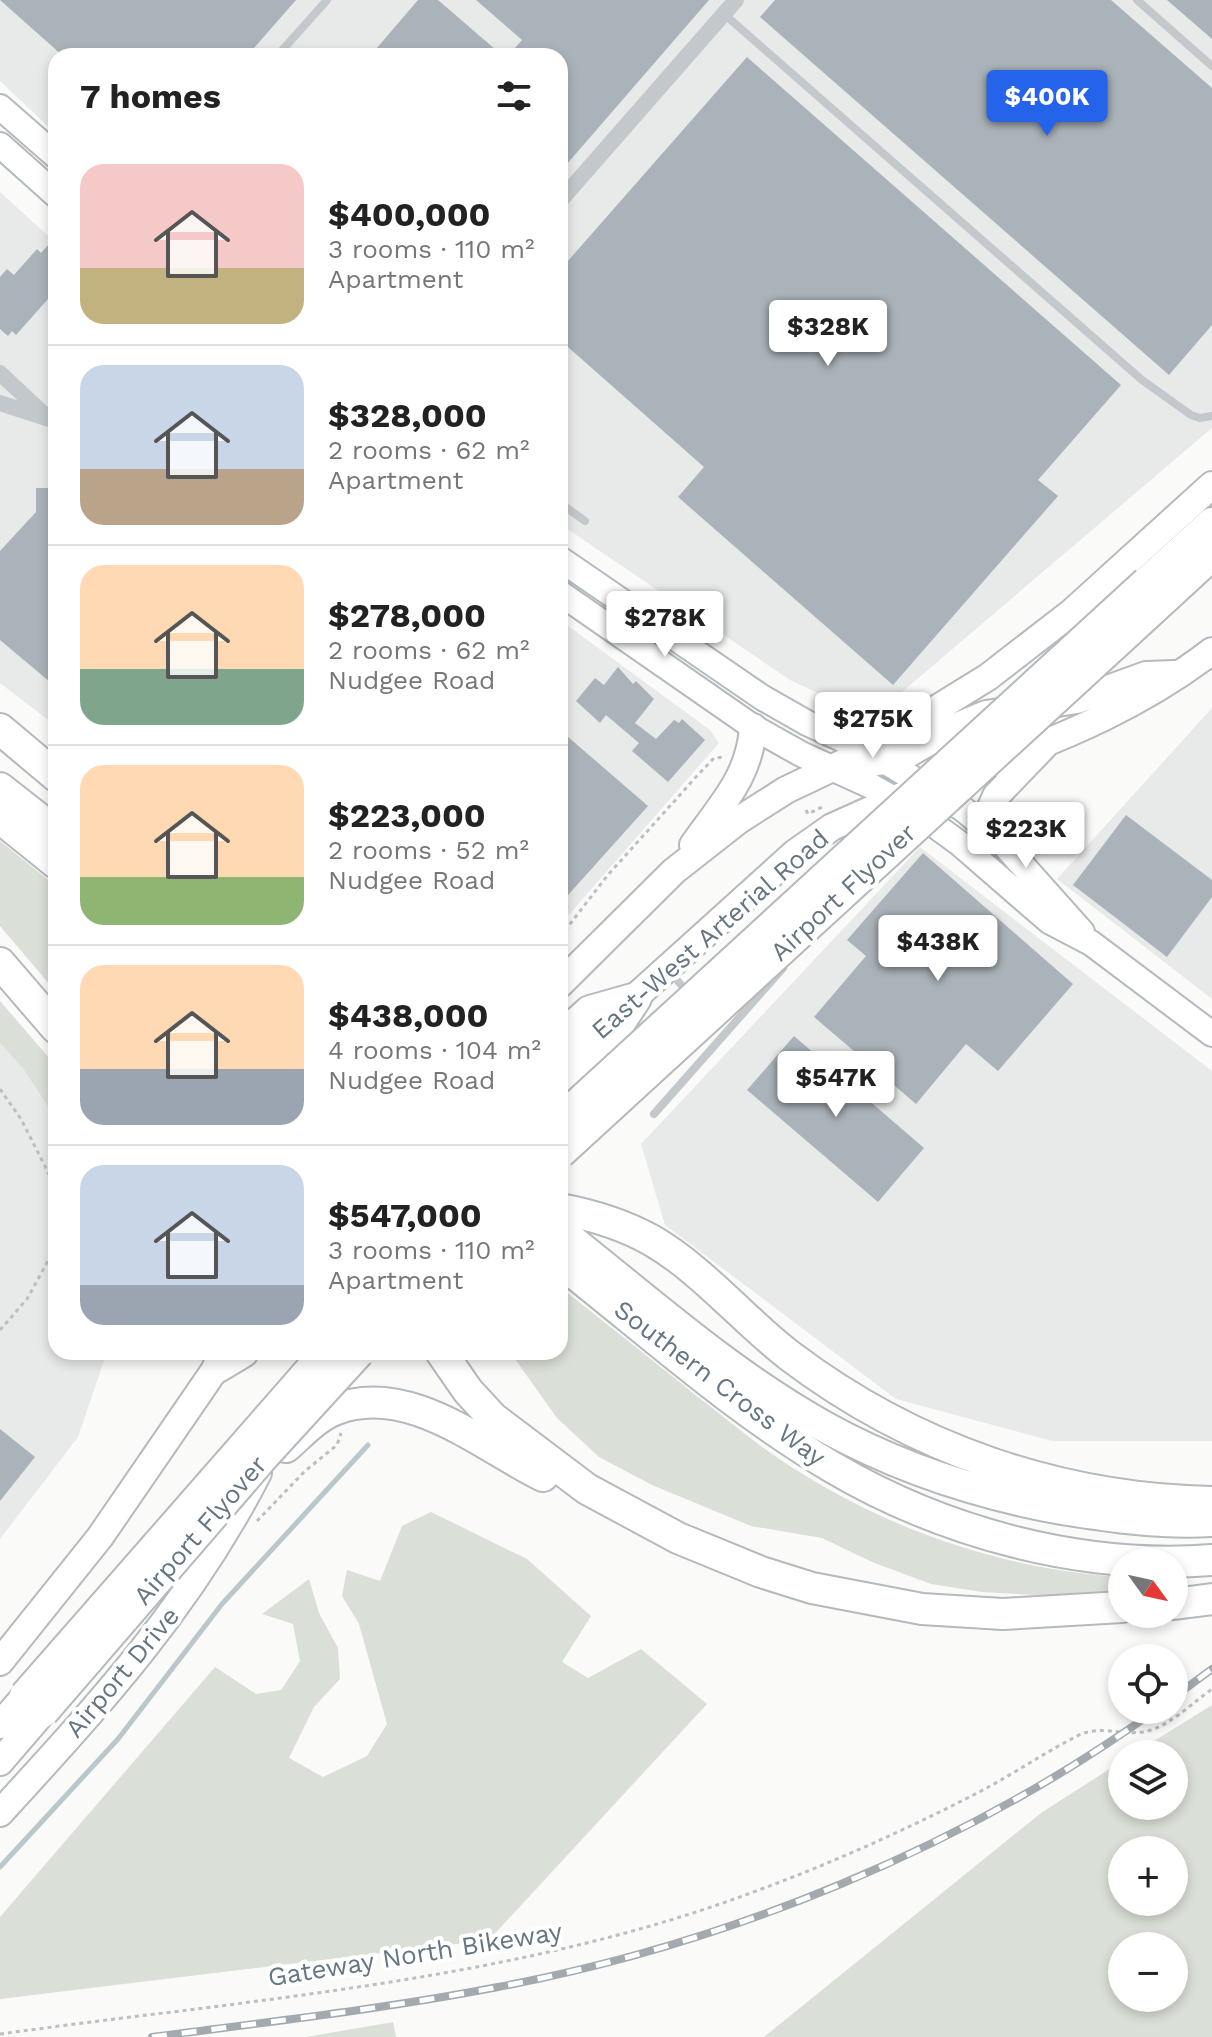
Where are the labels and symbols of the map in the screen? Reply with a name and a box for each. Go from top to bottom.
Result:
pin: $400K [991,70,1103,138]
pin: $328K [772,300,884,368]
pin: $278K [609,591,721,659]
pin: $275K [817,692,929,760]
pin: $223K [970,802,1082,870]
street label: Airport Flyover [764,817,922,967]
street label: East-West Arterial Road [585,823,835,1045]
pin: $438K [882,915,994,983]
pin: $547K [780,1051,892,1119]
street label: Southern Cross Way [609,1294,832,1473]
street label: Airport Flyover [127,1449,273,1611]
north arrow [1108,1548,1188,1628]
street label: Airport Drive [59,1601,185,1743]
street label: Gateway North Bikeway [266,1916,565,1992]

